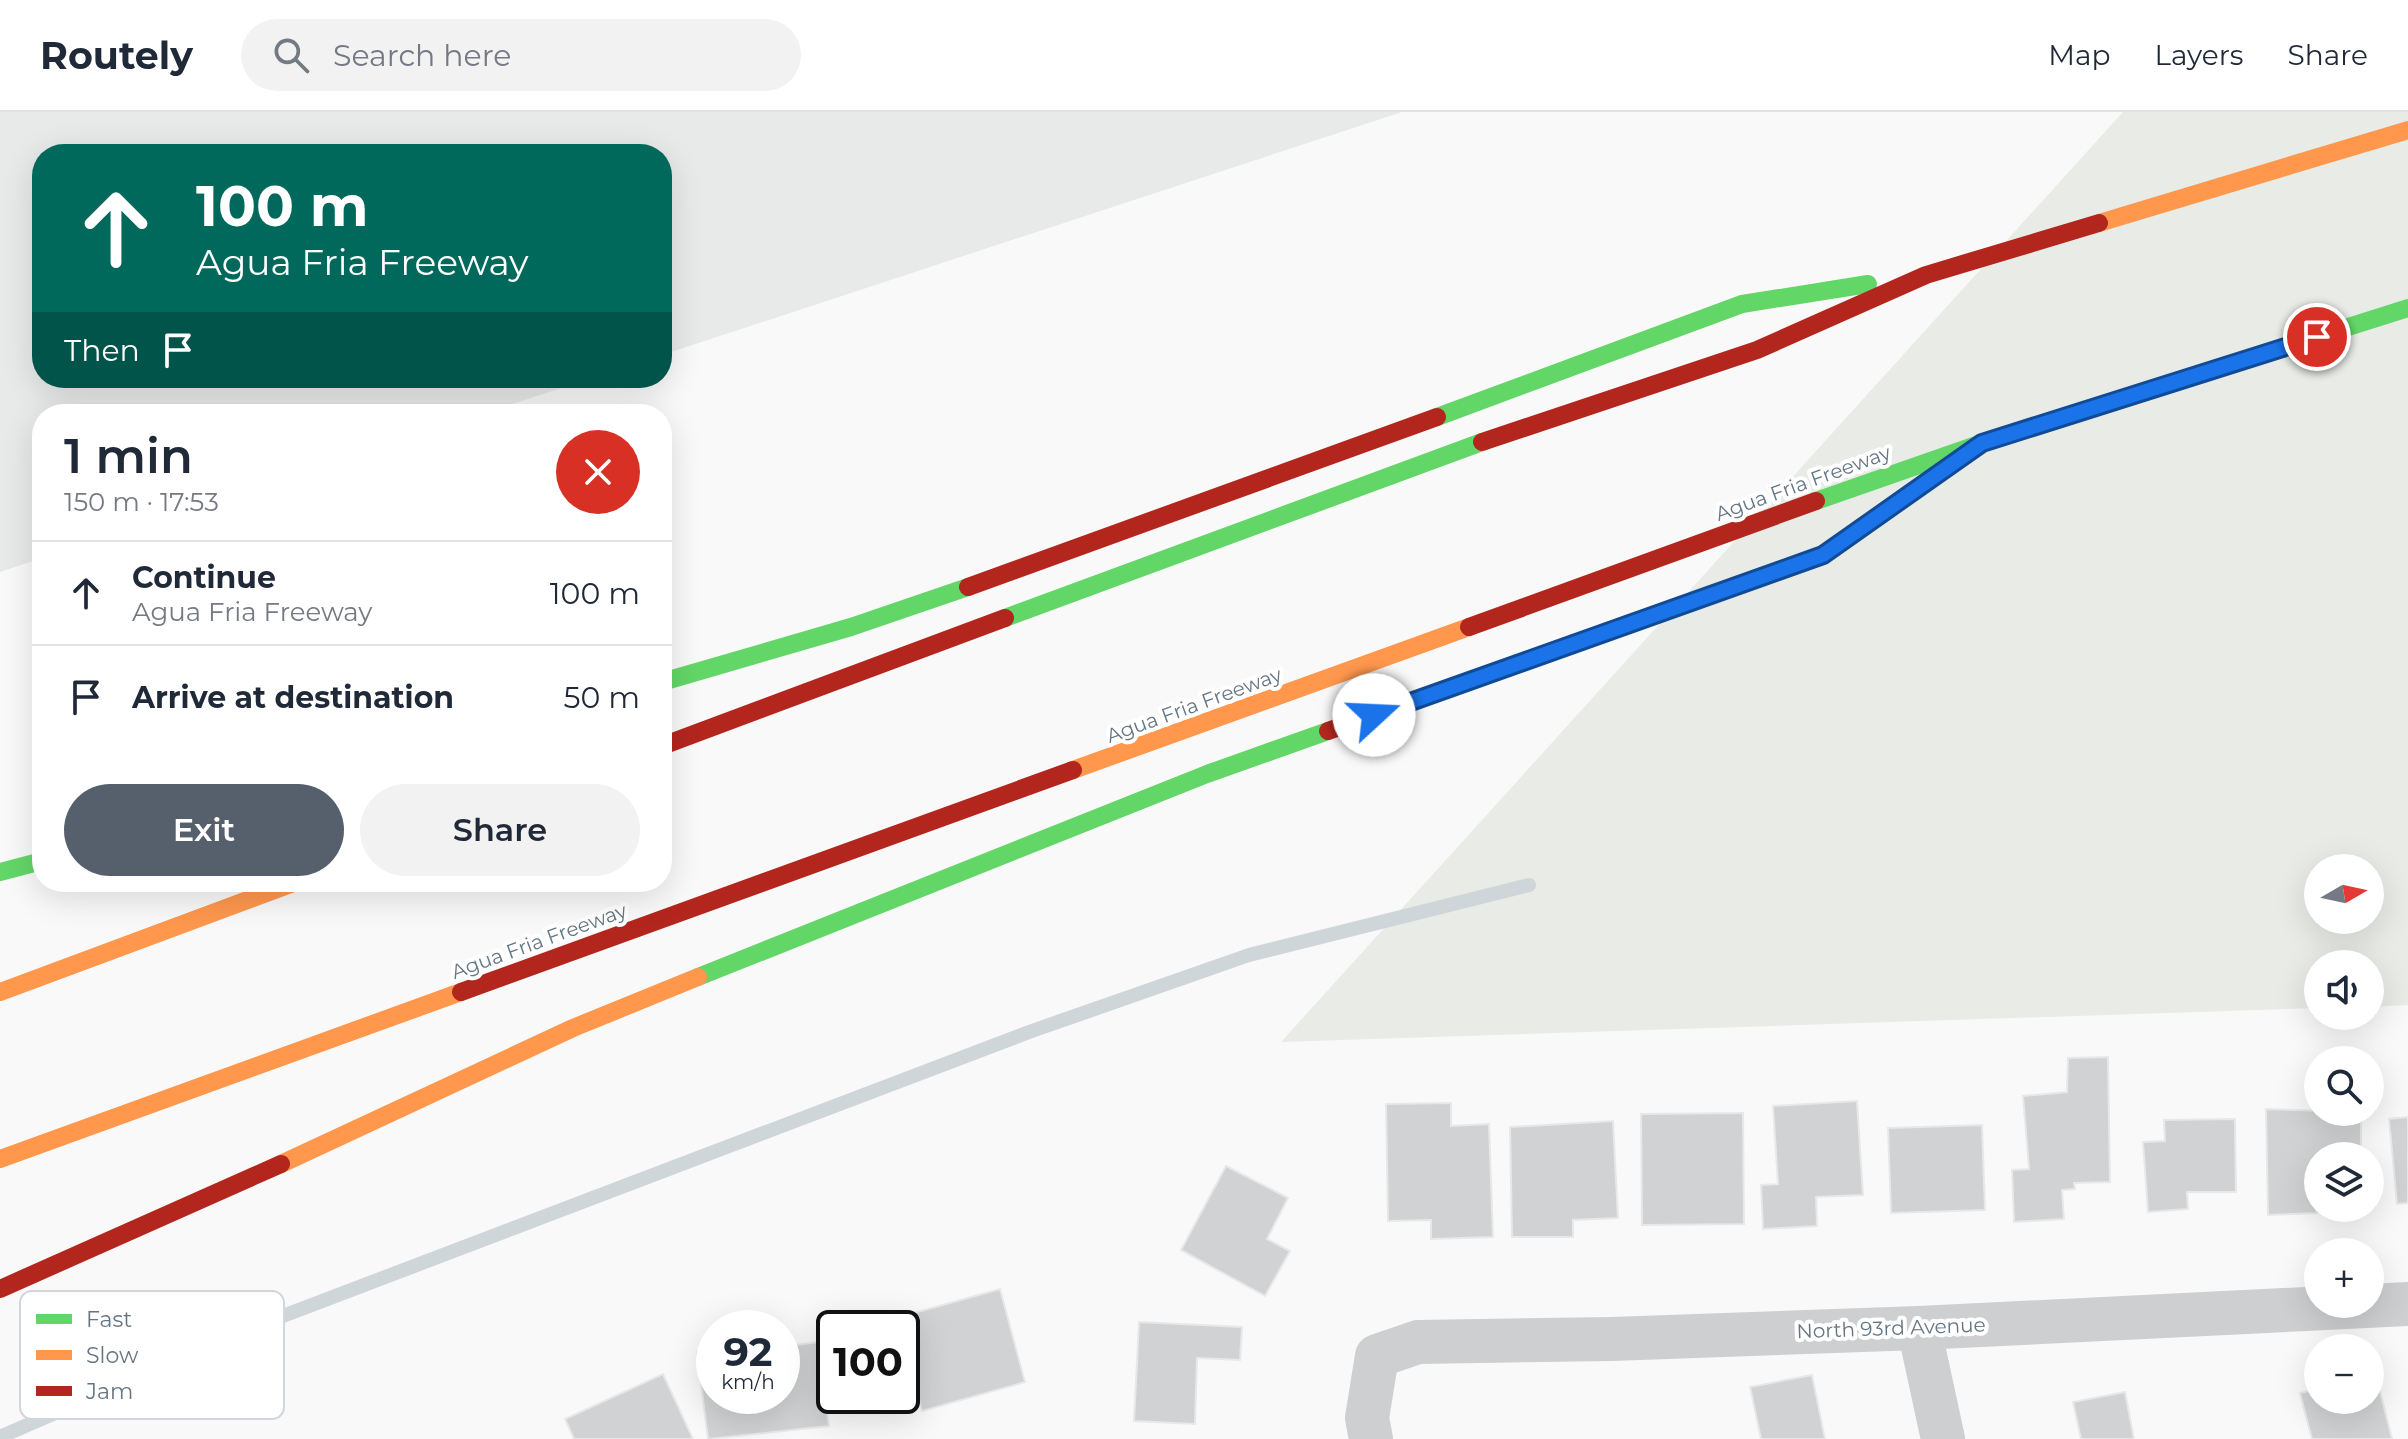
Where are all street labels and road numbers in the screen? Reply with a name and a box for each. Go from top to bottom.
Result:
street label: Agua Fria Freeway [1712,440,1894,526]
street label: Agua Fria Freeway [1103,662,1285,748]
street label: Agua Fria Freeway [448,898,630,984]
street label: North 93rd Avenue [1796,1313,1986,1343]

